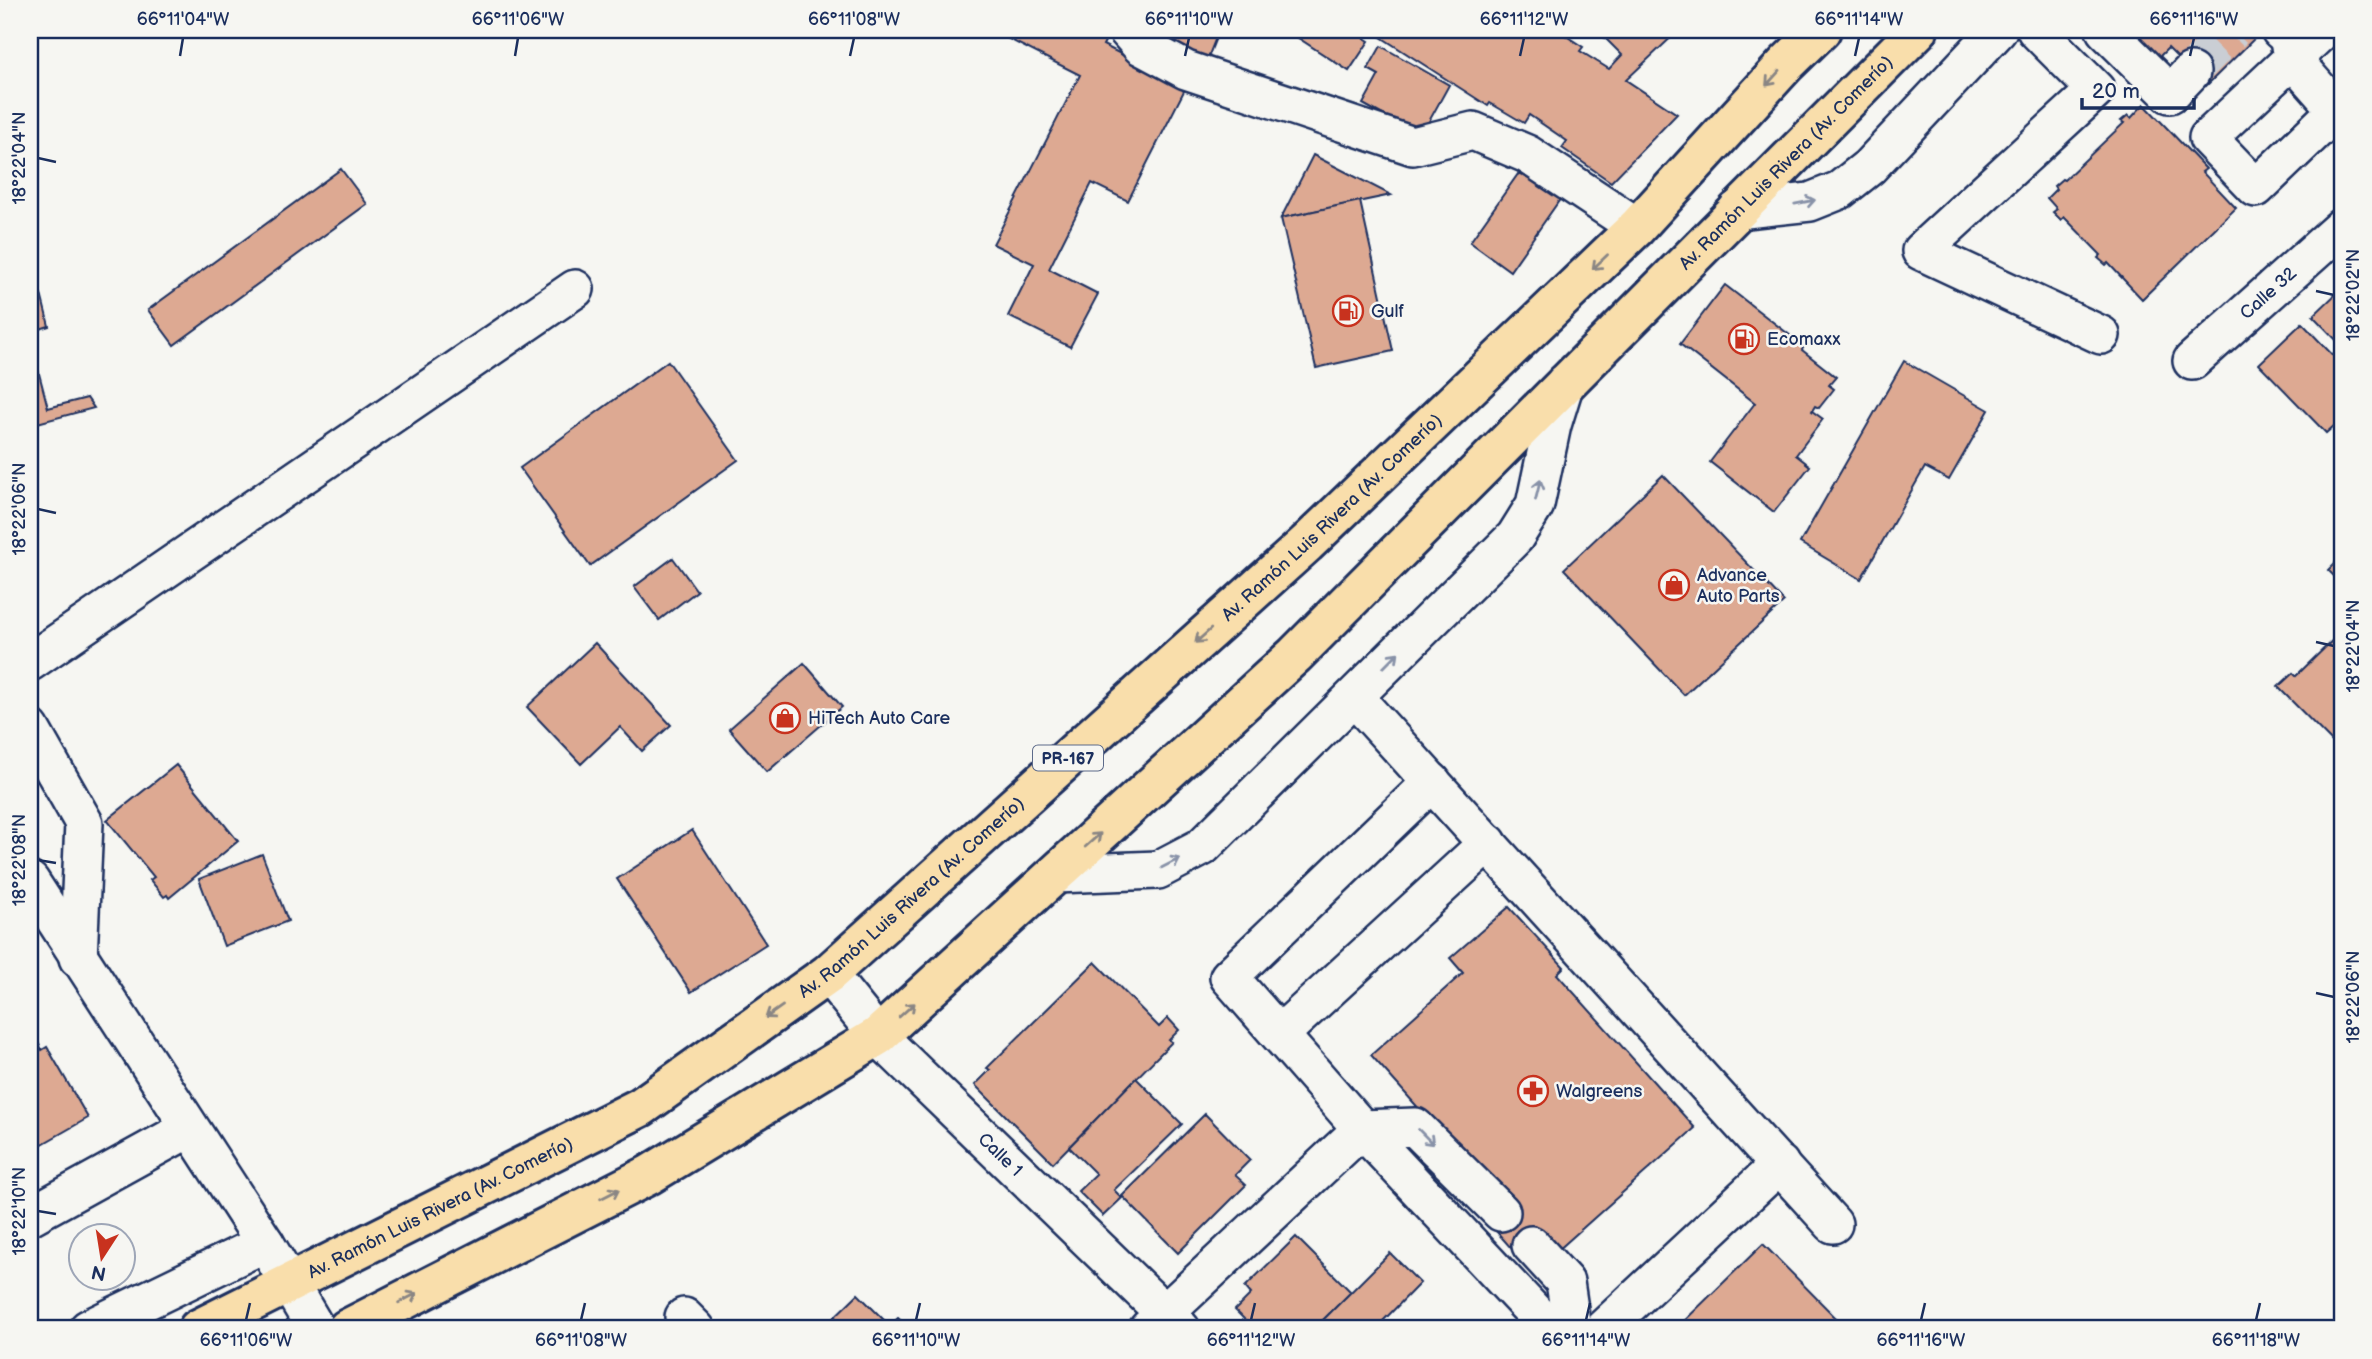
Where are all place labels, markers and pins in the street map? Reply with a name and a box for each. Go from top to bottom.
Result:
fuel station icon: Gulf [1331,294,1365,328]
place label: Gulf [1371,301,1405,322]
fuel station icon: Ecomaxx [1727,322,1761,356]
place label: Ecomaxx [1767,329,1841,350]
place label: Advance Auto Parts [1697,565,1780,607]
shop icon: Advance Auto Parts [1657,568,1691,602]
shop icon: HiTech Auto Care [768,701,802,735]
place label: HiTech Auto Care [808,708,950,729]
pharmacy icon: Walgreens [1516,1074,1550,1108]
place label: Walgreens [1556,1081,1642,1102]

